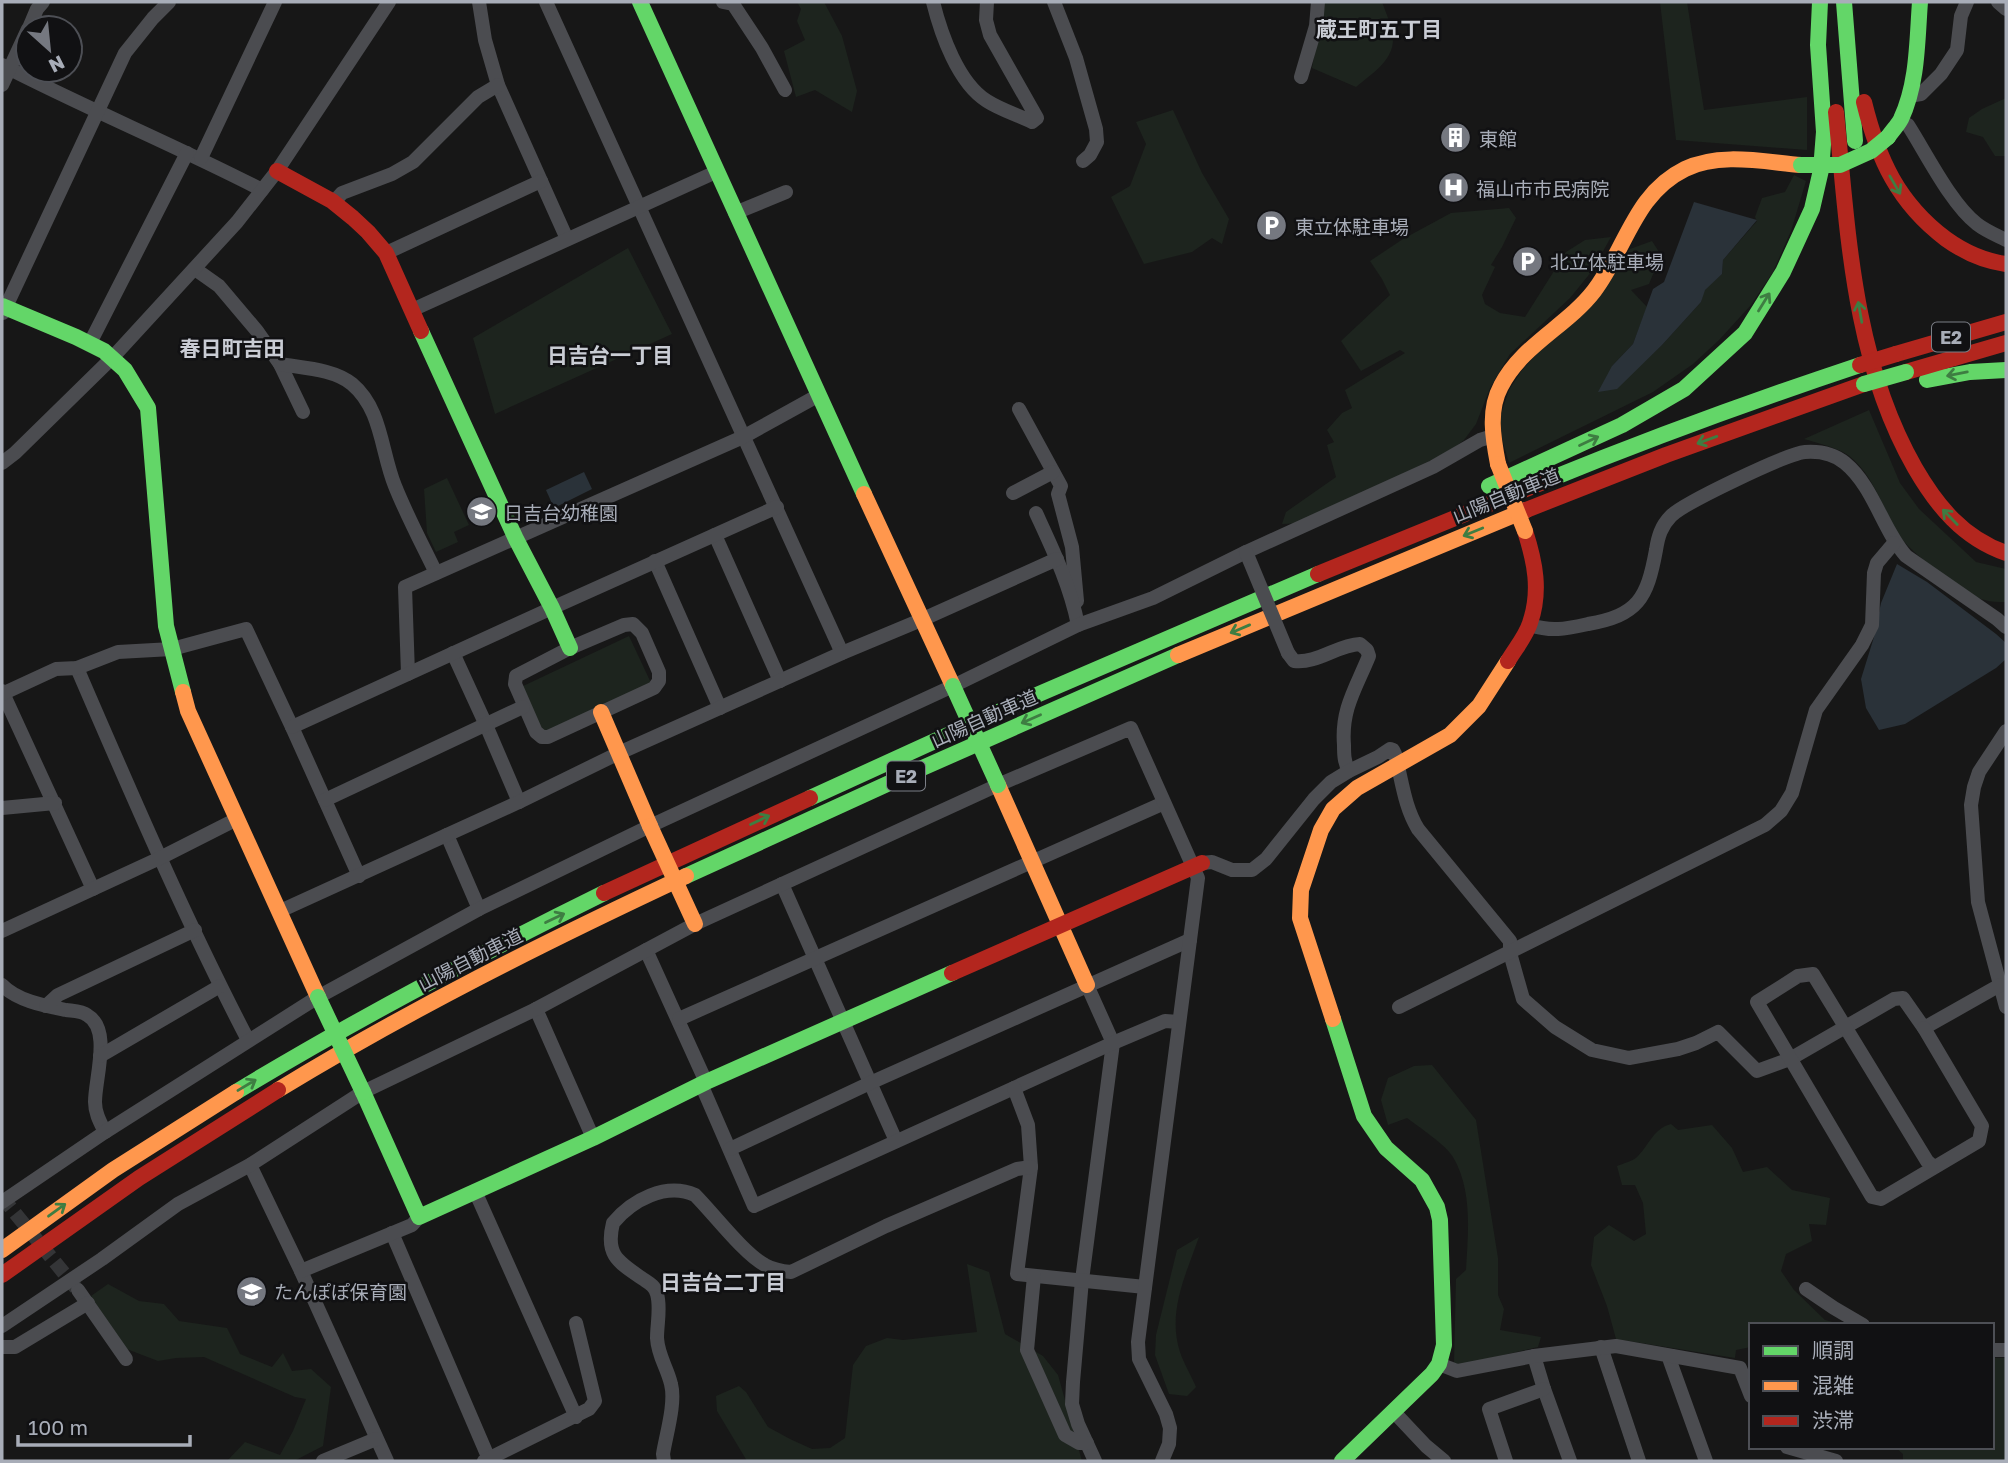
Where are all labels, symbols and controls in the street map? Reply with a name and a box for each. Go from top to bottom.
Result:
north arrow [14,14,84,84]
district label: 蔵王町五丁目 [1316,16,1442,42]
text: N [45,51,69,78]
building icon: 東館 [1439,121,1473,155]
place label: 東館 [1479,127,1517,150]
hospital icon: 福山市市民病院 [1436,171,1470,205]
one-way arrow [1888,174,1902,194]
place label: 福山市市民病院 [1476,177,1609,200]
parking icon: 東立体駐車場 [1255,209,1289,243]
place label: 東立体駐車場 [1295,215,1409,238]
parking icon: 北立体駐車場 [1510,244,1544,278]
place label: 北立体駐車場 [1550,250,1664,273]
one-way arrow [1757,293,1771,312]
one-way arrow [1853,301,1866,323]
road number: E2 [1932,323,1970,352]
district label: 春日町吉田 [180,335,285,361]
district label: 日吉台一丁目 [547,342,673,368]
one-way arrow [1946,368,1969,381]
one-way arrow [1577,434,1599,447]
one-way arrow [1697,435,1719,447]
street label: 山陽自動車道 [1449,463,1563,527]
school or university icon: 日吉台幼稚園 [464,495,498,529]
place label: 日吉台幼稚園 [504,501,618,524]
one-way arrow [1941,509,1958,526]
one-way arrow [1462,526,1484,539]
one-way arrow [1230,623,1251,636]
street label: 山陽自動車道 [927,684,1041,752]
one-way arrow [1021,713,1043,726]
road number: E2 [887,762,925,790]
one-way arrow [749,813,770,826]
one-way arrow [544,910,565,924]
street label: 山陽自動車道 [414,923,526,995]
one-way arrow [237,1078,257,1092]
one-way arrow [47,1203,66,1217]
district label: 日吉台二丁目 [660,1269,786,1295]
school or university icon: たんぽぽ保育園 [234,1274,268,1308]
place label: たんぽぽ保育園 [274,1280,407,1303]
legend [1749,1323,1994,1449]
text: 順調 [1812,1337,1854,1363]
text: 混雑 [1812,1372,1854,1398]
scale bar [18,1404,189,1448]
text: 渋滞 [1812,1407,1854,1433]
text: 100 m [28,1414,88,1440]

